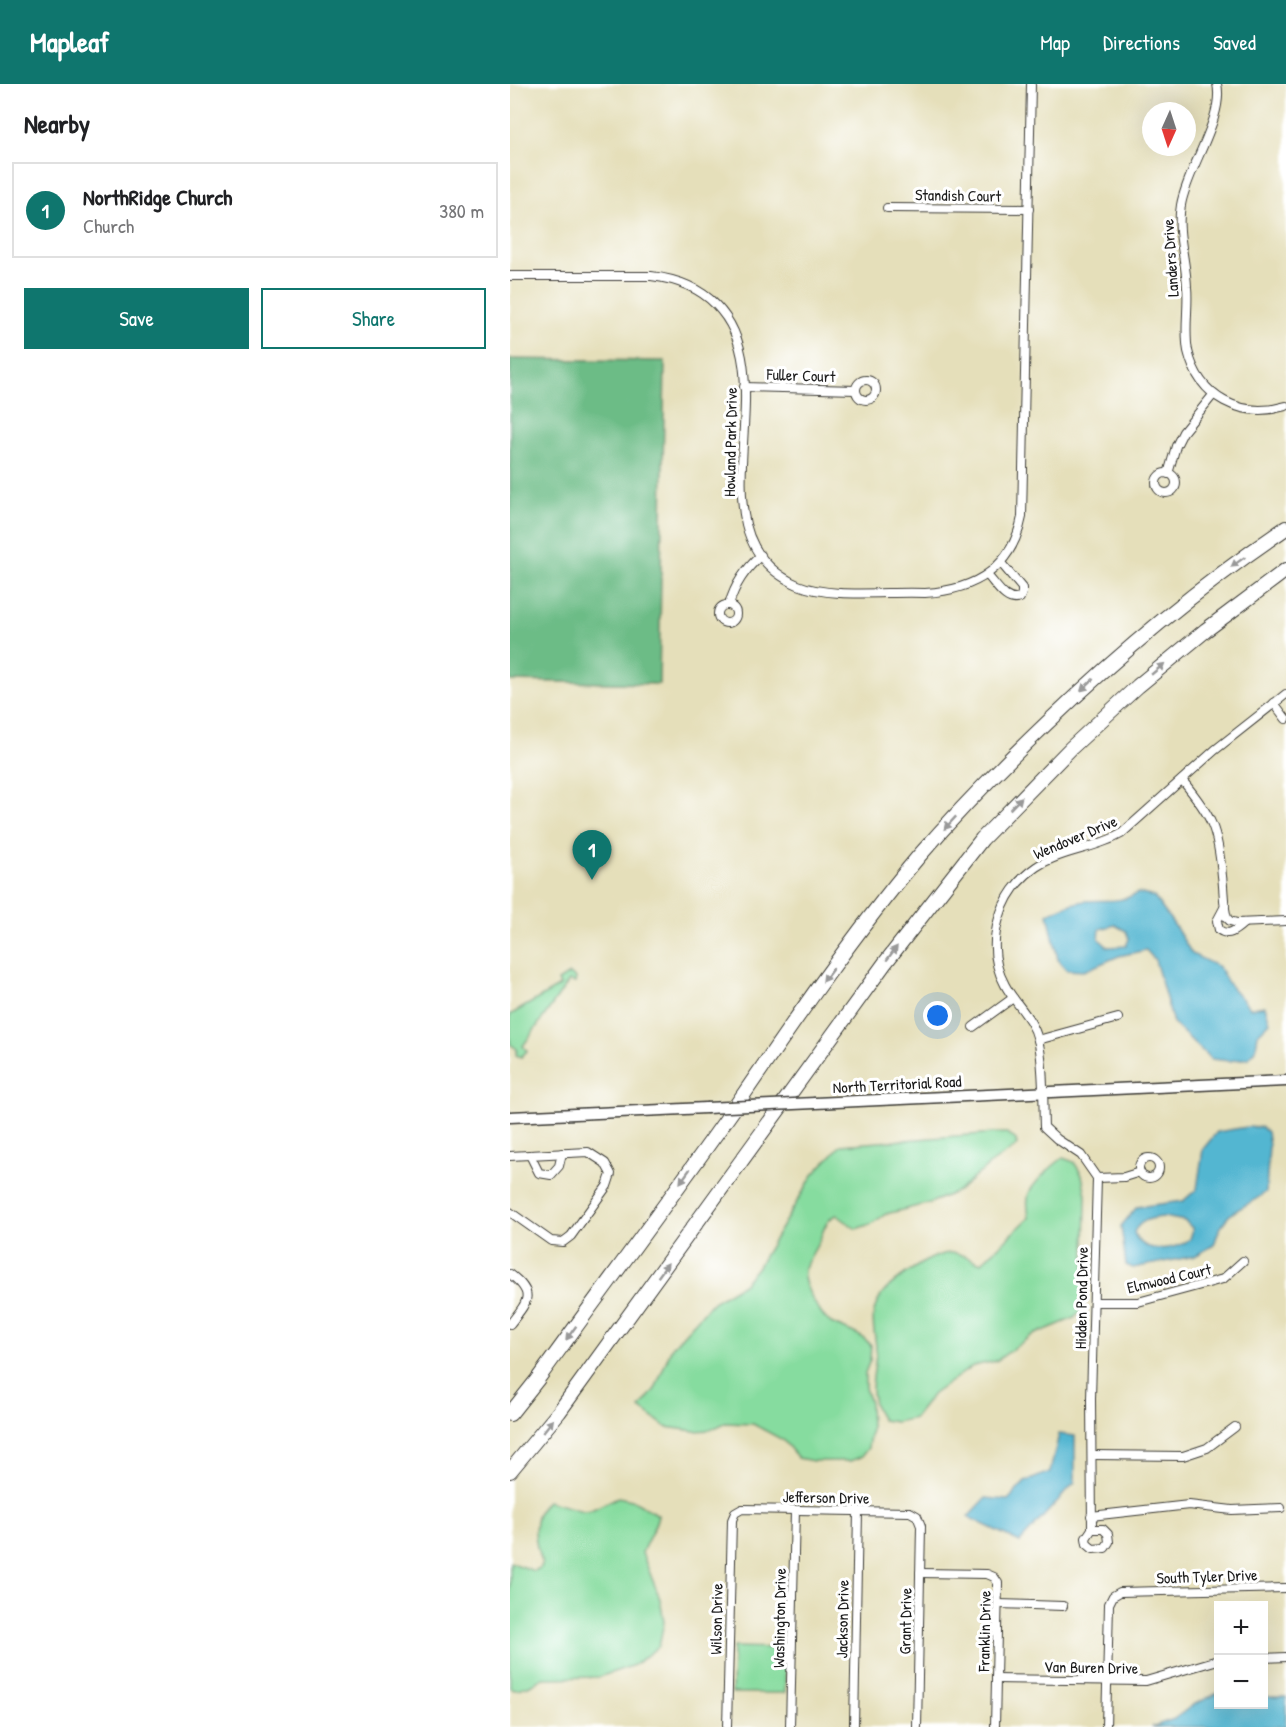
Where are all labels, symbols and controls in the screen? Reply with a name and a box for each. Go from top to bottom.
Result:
text: Mapleaf [30,23,109,61]
text: Map [1040,28,1070,57]
text: Directions [1103,28,1180,57]
text: Saved [1213,28,1256,57]
north arrow [1142,102,1196,156]
text: Nearby [24,106,90,141]
text: NorthRidge Church [83,182,232,212]
street label: Standish Court [915,183,1002,207]
text: 1 [42,197,49,224]
text: 380 m [439,197,484,224]
text: Church [83,212,134,239]
street label: Landers Drive [1156,218,1184,298]
button: Save [24,288,249,349]
button: Share [261,288,486,349]
street label: Fuller Court [765,363,836,387]
street label: Howland Park Drive [718,386,742,497]
one-way arrow [1231,556,1247,568]
one-way arrow [1150,663,1165,676]
one-way arrow [1080,678,1095,692]
one-way arrow [1009,796,1023,810]
street label: Wendover Drive [1030,809,1121,864]
one-way arrow [944,815,957,830]
pin: 1 [572,830,611,880]
one-way arrow [886,945,898,961]
one-way arrow [823,968,835,983]
your location [923,1001,952,1030]
street label: North Territorial Road [832,1070,962,1098]
one-way arrow [679,1167,691,1183]
street label: Hidden Pond Drive [1069,1246,1093,1349]
street label: Elmwood Court [1125,1258,1214,1298]
one-way arrow [657,1262,669,1277]
one-way arrow [565,1325,577,1341]
one-way arrow [541,1419,553,1434]
street label: Jefferson Drive [782,1485,870,1509]
street label: South Tyler Drive [1156,1563,1258,1589]
street label: Washington Drive [767,1567,791,1668]
street label: Jackson Drive [830,1579,854,1659]
street label: Wilson Drive [704,1583,728,1655]
street label: Grant Drive [893,1587,917,1655]
street label: Franklin Drive [972,1590,996,1673]
map controls [1214,1601,1268,1709]
button: + [1214,1601,1268,1655]
street label: Van Buren Drive [1044,1655,1139,1679]
button: − [1214,1655,1268,1709]

